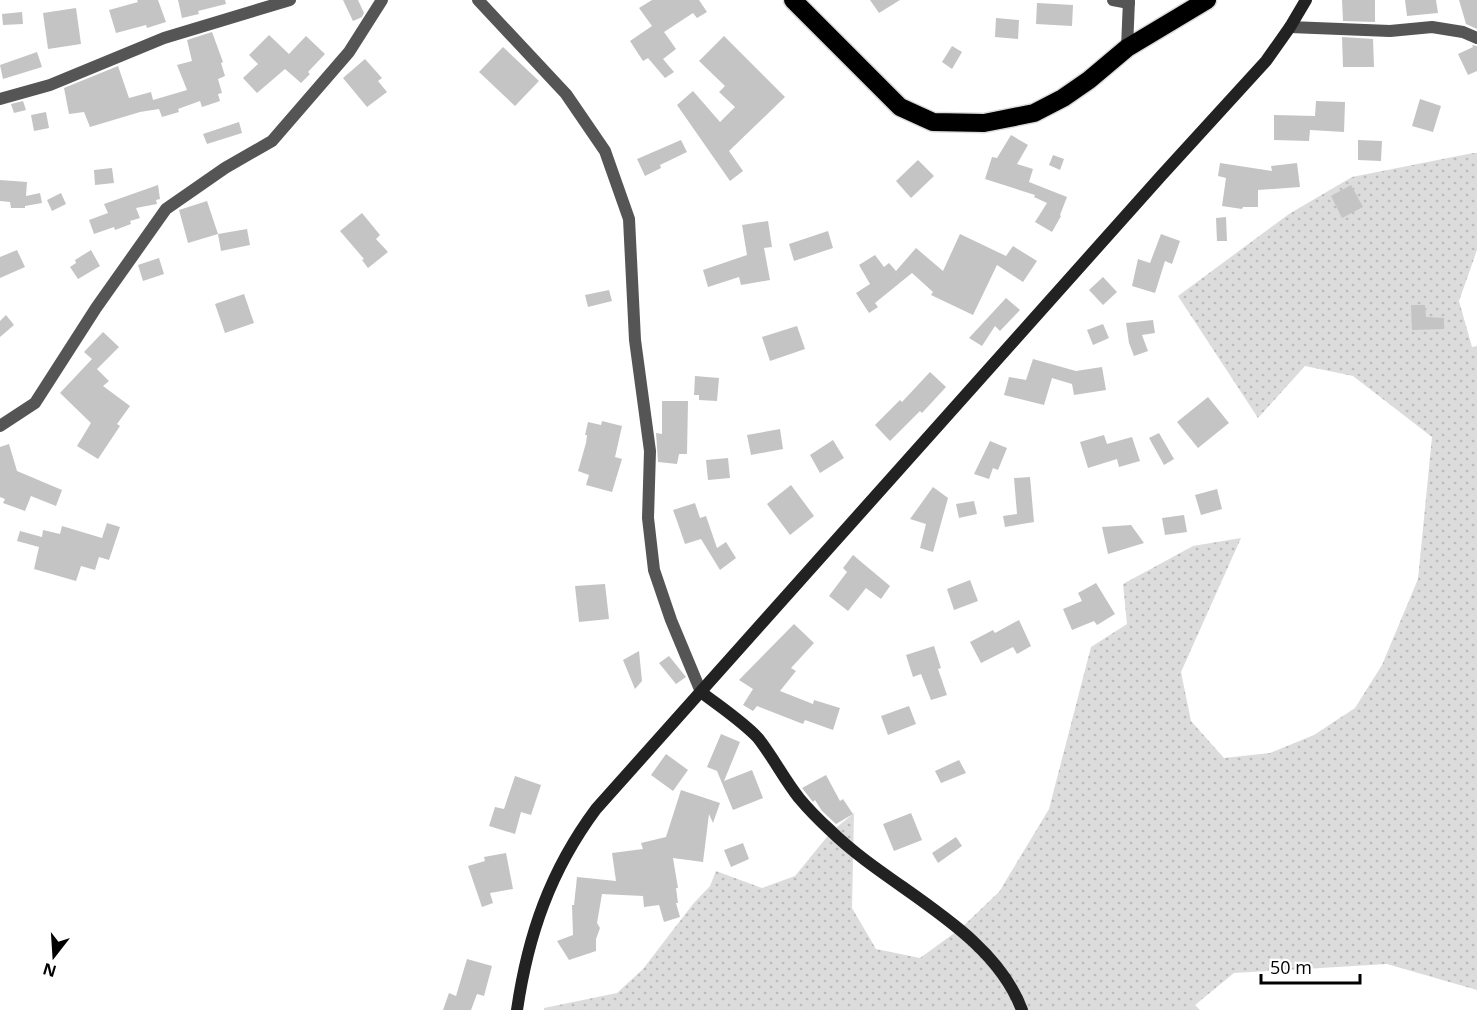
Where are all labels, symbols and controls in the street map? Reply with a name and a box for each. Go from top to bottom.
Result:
north arrow [24,926,84,986]
scale bar [1261,947,1360,985]
text: 50 m [1270,955,1312,979]
text: N [40,958,59,983]

